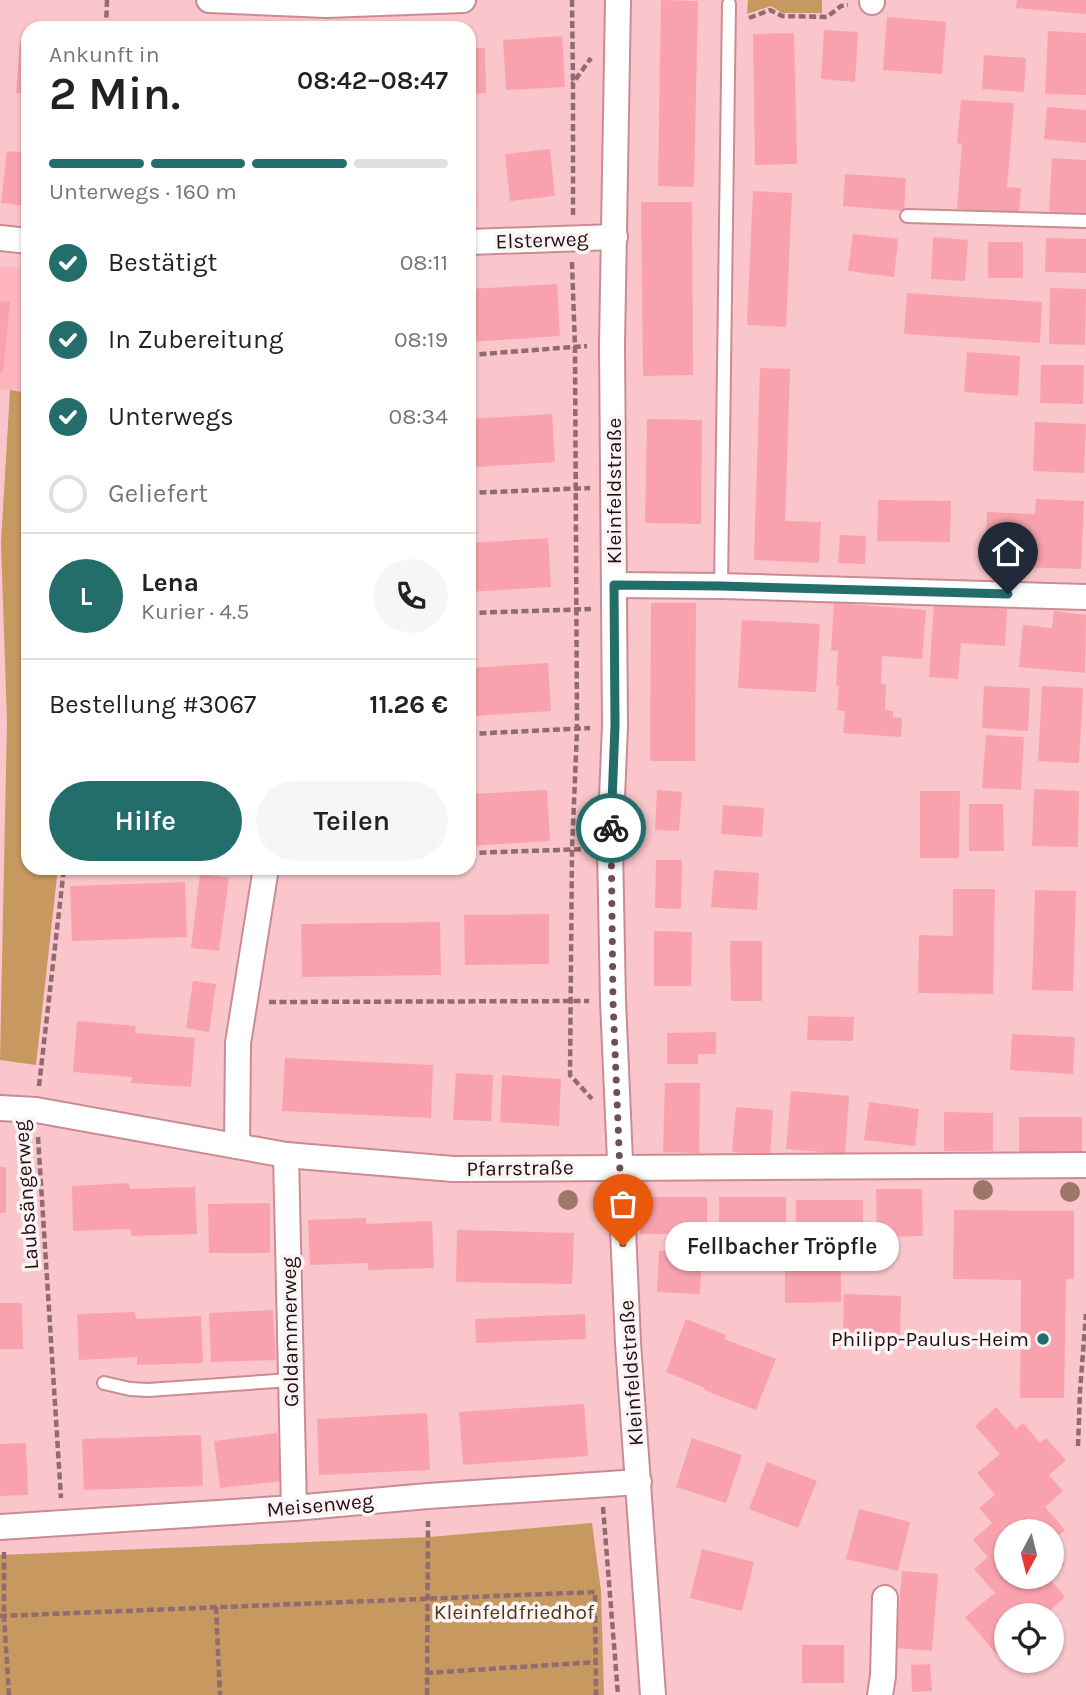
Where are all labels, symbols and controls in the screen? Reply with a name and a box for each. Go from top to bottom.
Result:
text: Ankunft in [49,41,160,68]
text: 08:42–08:47 [297,65,448,96]
text: 2 Min. [49,67,180,121]
text: Unterwegs · 160 m [49,178,237,205]
street label: Elsterweg [495,226,589,254]
icon: check [49,244,87,282]
text: Bestätigt [108,247,217,278]
text: 08:11 [400,249,448,276]
icon: check [49,321,87,359]
text: In Zubereitung [108,324,283,355]
text: 08:19 [394,326,448,353]
icon: check [49,398,87,436]
text: Unterwegs [108,401,234,432]
text: 08:34 [388,403,448,430]
street label: Kleinfeldstraße [602,418,626,564]
text: Geliefert [108,478,208,509]
pin [978,522,1038,594]
icon: home [989,533,1027,571]
button: phone [374,559,448,633]
text: Lena [141,567,199,598]
text: L [80,581,92,612]
text: Kurier · 4.5 [141,598,249,625]
text: Bestellung #3067 [49,689,256,720]
text: 11.26 € [369,689,448,720]
button: Hilfe [49,781,242,861]
button: Teilen [256,781,448,861]
courier [576,793,646,863]
icon: bike [592,809,630,847]
street label: Laubsängerweg [9,1119,43,1271]
street label: Pfarrstraße [466,1155,574,1181]
pin [593,1174,653,1246]
icon: bag [604,1185,642,1223]
callout: Fellbacher Tröpfle [665,1222,900,1270]
text: Fellbacher Tröpfle [687,1233,877,1260]
street label: Goldammerweg [277,1256,303,1407]
street label: Kleinfeldstraße [614,1299,648,1447]
place label: Philipp-Paulus-Heim [831,1327,1029,1351]
marker: Philipp-Paulus-Heim [1035,1331,1051,1347]
street label: Meisenweg [266,1488,375,1522]
north arrow [994,1519,1064,1589]
map controls [994,1519,1064,1673]
park label: Kleinfeldfriedhof [434,1600,595,1624]
button: locate [994,1603,1064,1673]

